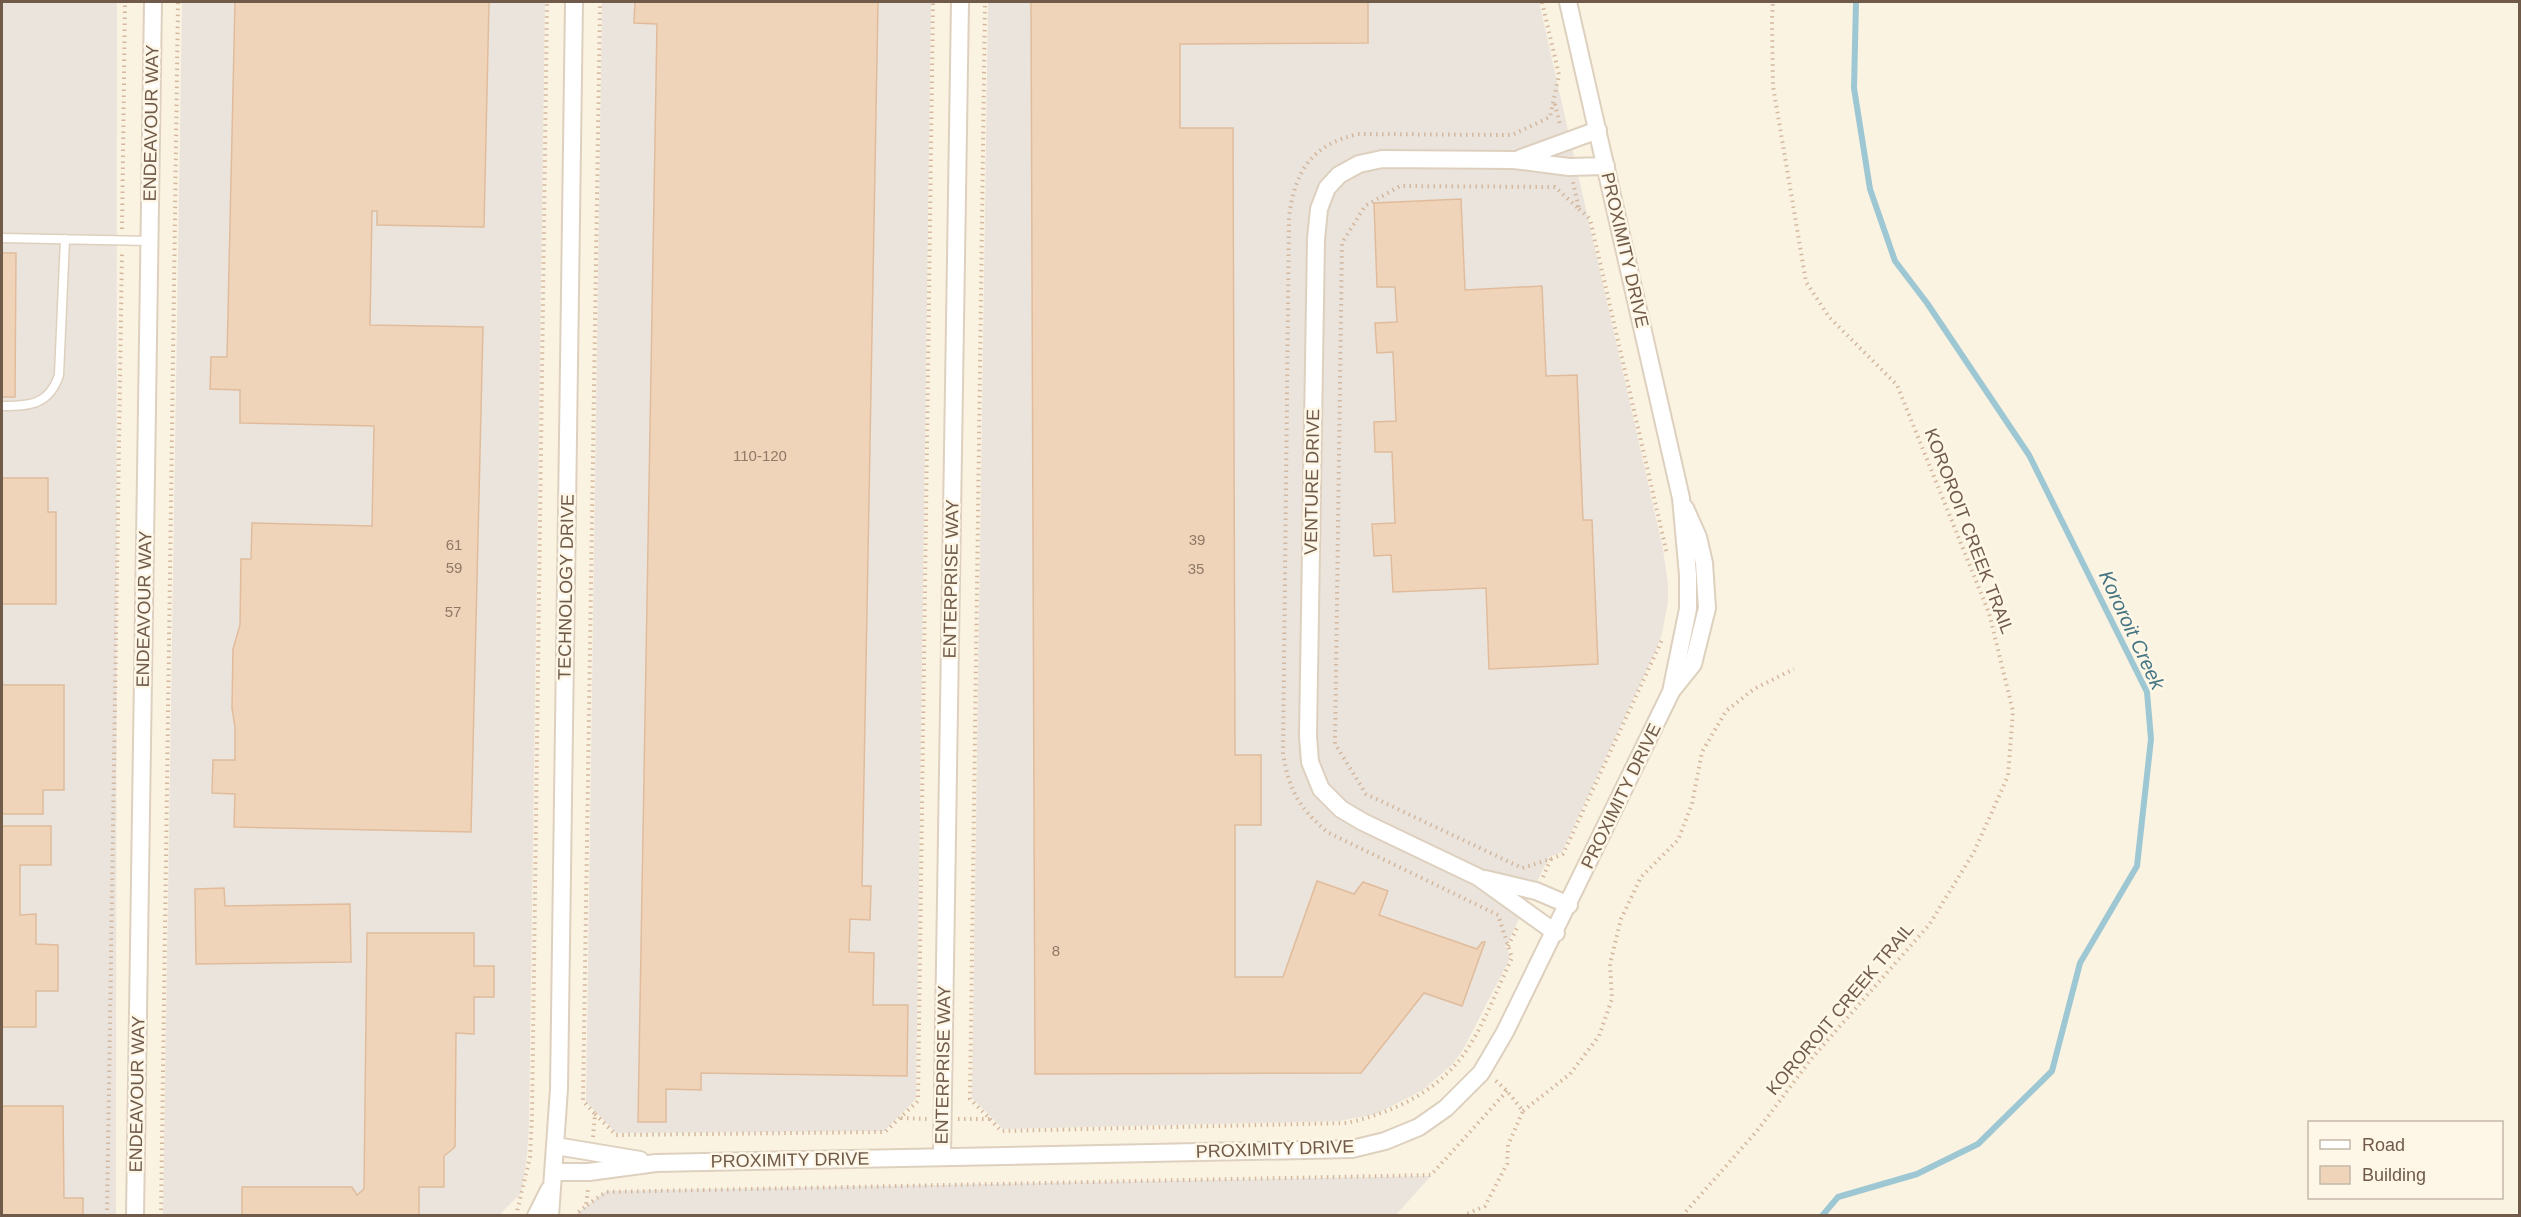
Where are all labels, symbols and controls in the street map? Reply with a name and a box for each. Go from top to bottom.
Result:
street label: ENDEAVOUR WAY [140,44,162,202]
street label: PROXIMITY DRIVE [1597,170,1653,330]
street label: VENTURE DRIVE [1301,409,1323,555]
street label: KOROROIT CREEK TRAIL [1921,425,2017,637]
house number: 110-120 [733,447,787,464]
street label: TECHNOLOGY DRIVE [554,494,578,680]
street label: ENTERPRISE WAY [940,499,962,659]
street label: ENDEAVOUR WAY [133,530,155,688]
house number: 39 [1189,531,1205,548]
house number: 61 [446,536,462,553]
house number: 59 [446,559,462,576]
house number: 35 [1188,560,1204,577]
water label: Kororoit Creek [2095,567,2170,694]
house number: 57 [445,603,461,620]
street label: PROXIMITY DRIVE [1577,720,1665,872]
street label: KOROROIT CREEK TRAIL [1762,919,1918,1099]
house number: 8 [1052,942,1060,959]
street label: ENTERPRISE WAY [932,985,954,1145]
street label: ENDEAVOUR WAY [126,1015,148,1173]
legend [2308,1121,2503,1199]
text: Road [2362,1135,2405,1155]
street label: PROXIMITY DRIVE [1195,1136,1355,1162]
street label: PROXIMITY DRIVE [710,1149,870,1171]
text: Building [2362,1165,2426,1185]

